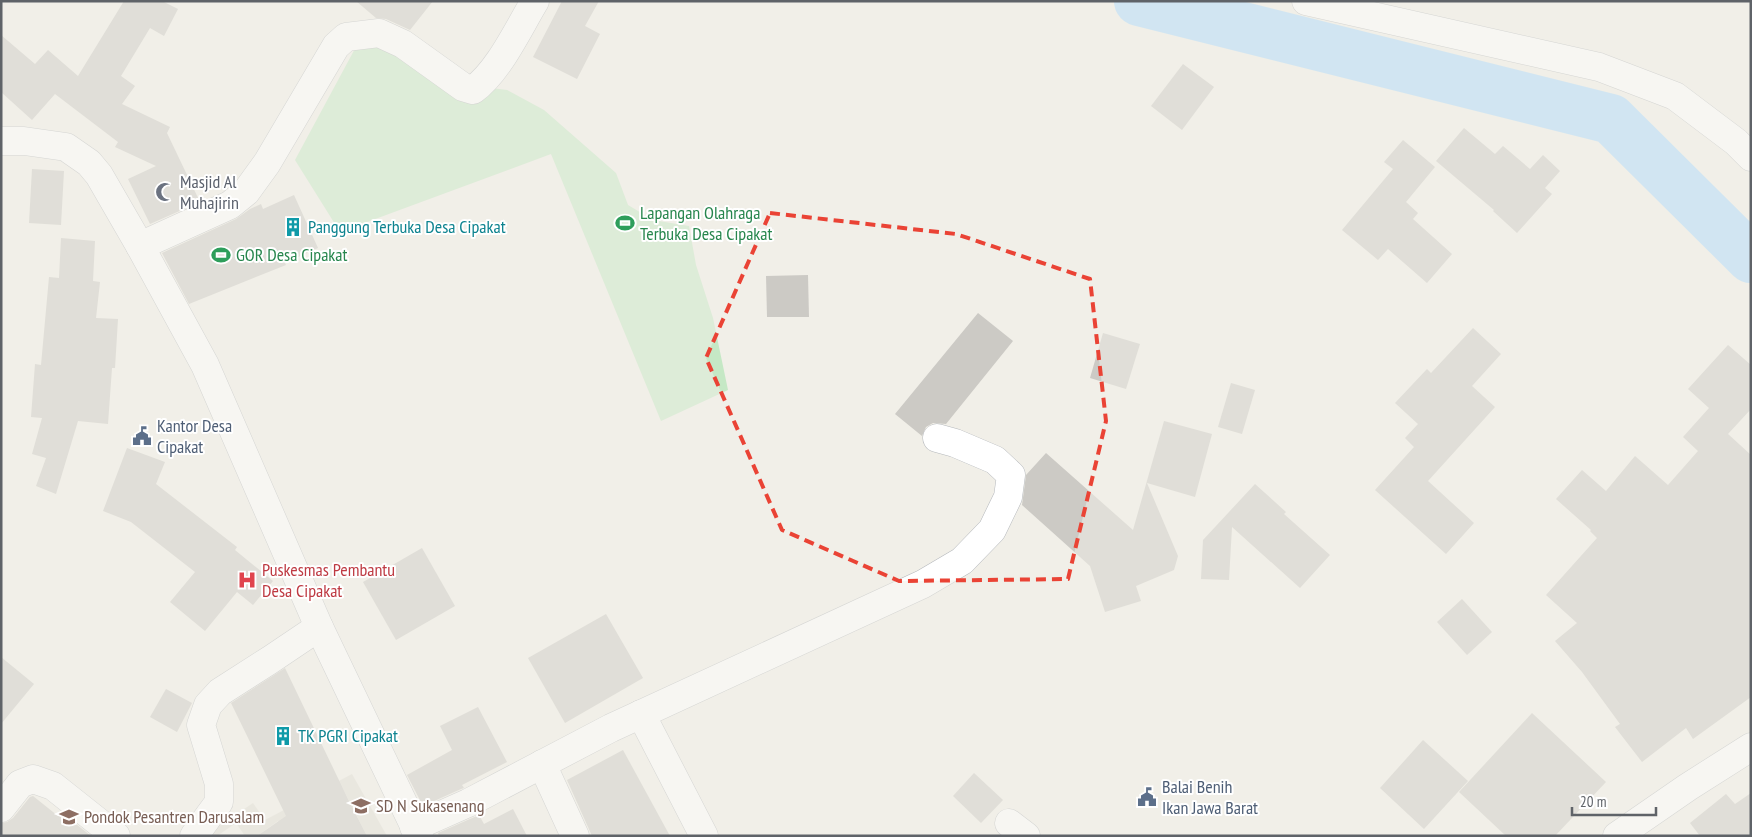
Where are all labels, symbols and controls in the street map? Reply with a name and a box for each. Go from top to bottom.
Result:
place label: Masjid Al Muhajirin [180,170,239,214]
mosque icon: Masjid Al Muhajirin [154,181,176,203]
place label: Lapangan Olahraga Terbuka Desa Cipakat [640,201,773,245]
sports icon: Lapangan Olahraga Terbuka Desa Cipakat [614,212,636,234]
place label: Panggung Terbuka Desa Cipakat [308,215,506,238]
building icon: Panggung Terbuka Desa Cipakat [282,216,304,238]
place label: GOR Desa Cipakat [236,243,348,266]
sports icon: GOR Desa Cipakat [210,244,232,266]
place label: Kantor Desa Cipakat [157,414,232,458]
public building icon: Kantor Desa Cipakat [131,425,153,447]
place label: Puskesmas Pembantu Desa Cipakat [262,558,395,602]
hospital icon: Puskesmas Pembantu Desa Cipakat [236,569,258,591]
place label: TK PGRI Cipakat [298,724,398,747]
building icon: TK PGRI Cipakat [272,725,294,747]
place label: Balai Benih Ikan Jawa Barat [1162,775,1258,819]
scale bar [1572,784,1656,816]
public building icon: Balai Benih Ikan Jawa Barat [1136,786,1158,808]
text: 20 m [1580,792,1606,811]
place label: SD N Sukasenang [376,794,484,817]
school or university icon: SD N Sukasenang [350,795,372,817]
place label: Pondok Pesantren Darusalam [84,805,264,828]
school or university icon: Pondok Pesantren Darusalam [58,806,80,828]

